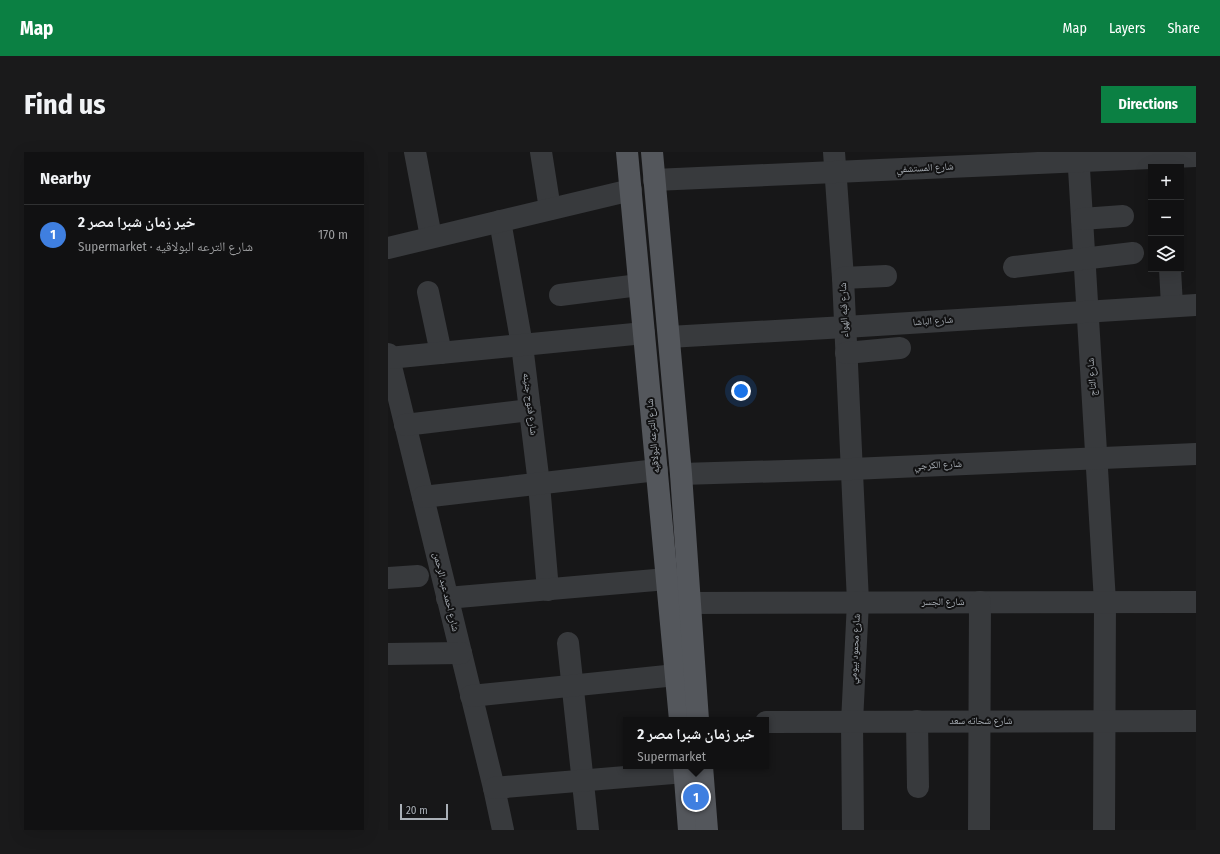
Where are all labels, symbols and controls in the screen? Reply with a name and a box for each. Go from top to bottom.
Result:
text: Map [20,17,53,40]
text: Map [1063,20,1087,37]
text: Layers [1109,20,1145,37]
text: Share [1167,20,1200,37]
button: Directions [1101,86,1196,123]
text: Find us [24,88,106,121]
street label: شارع المستشفي [896,160,955,177]
map controls [1148,164,1184,272]
button: + [1148,164,1184,200]
text: Nearby [40,168,91,189]
button: − [1148,200,1184,236]
text: خير زمان شبرا مصر 2 [78,213,195,231]
text: 1 [50,227,56,242]
text: 170 m [318,227,348,242]
button: layers [1148,236,1184,272]
text: Supermarket · شارع الترعه البولاقيه [78,239,253,254]
street label: شارع قبه الهواء [837,282,851,338]
street label: شارع الباشا [912,314,954,328]
street label: شارع التاج [1085,357,1099,397]
street label: شارع فتوح جنينه [520,372,540,436]
your location [731,381,751,401]
street label: شارع الترعه البولاقيه [644,398,662,474]
street label: شارع الكرجي [914,458,963,474]
street label: شارع احمد عبد الرحمن [430,551,462,633]
street label: شارع الجسر [920,596,965,608]
street label: شارع محمود بيومي [847,613,864,685]
street label: شارع شحاته سعد [950,715,1013,727]
popup [623,717,769,769]
text: خير زمان شبرا مصر 2 [637,725,755,743]
text: Supermarket [637,749,706,764]
pin: 1 [683,782,709,812]
scale bar [400,802,448,821]
text: 20 m [406,804,428,817]

